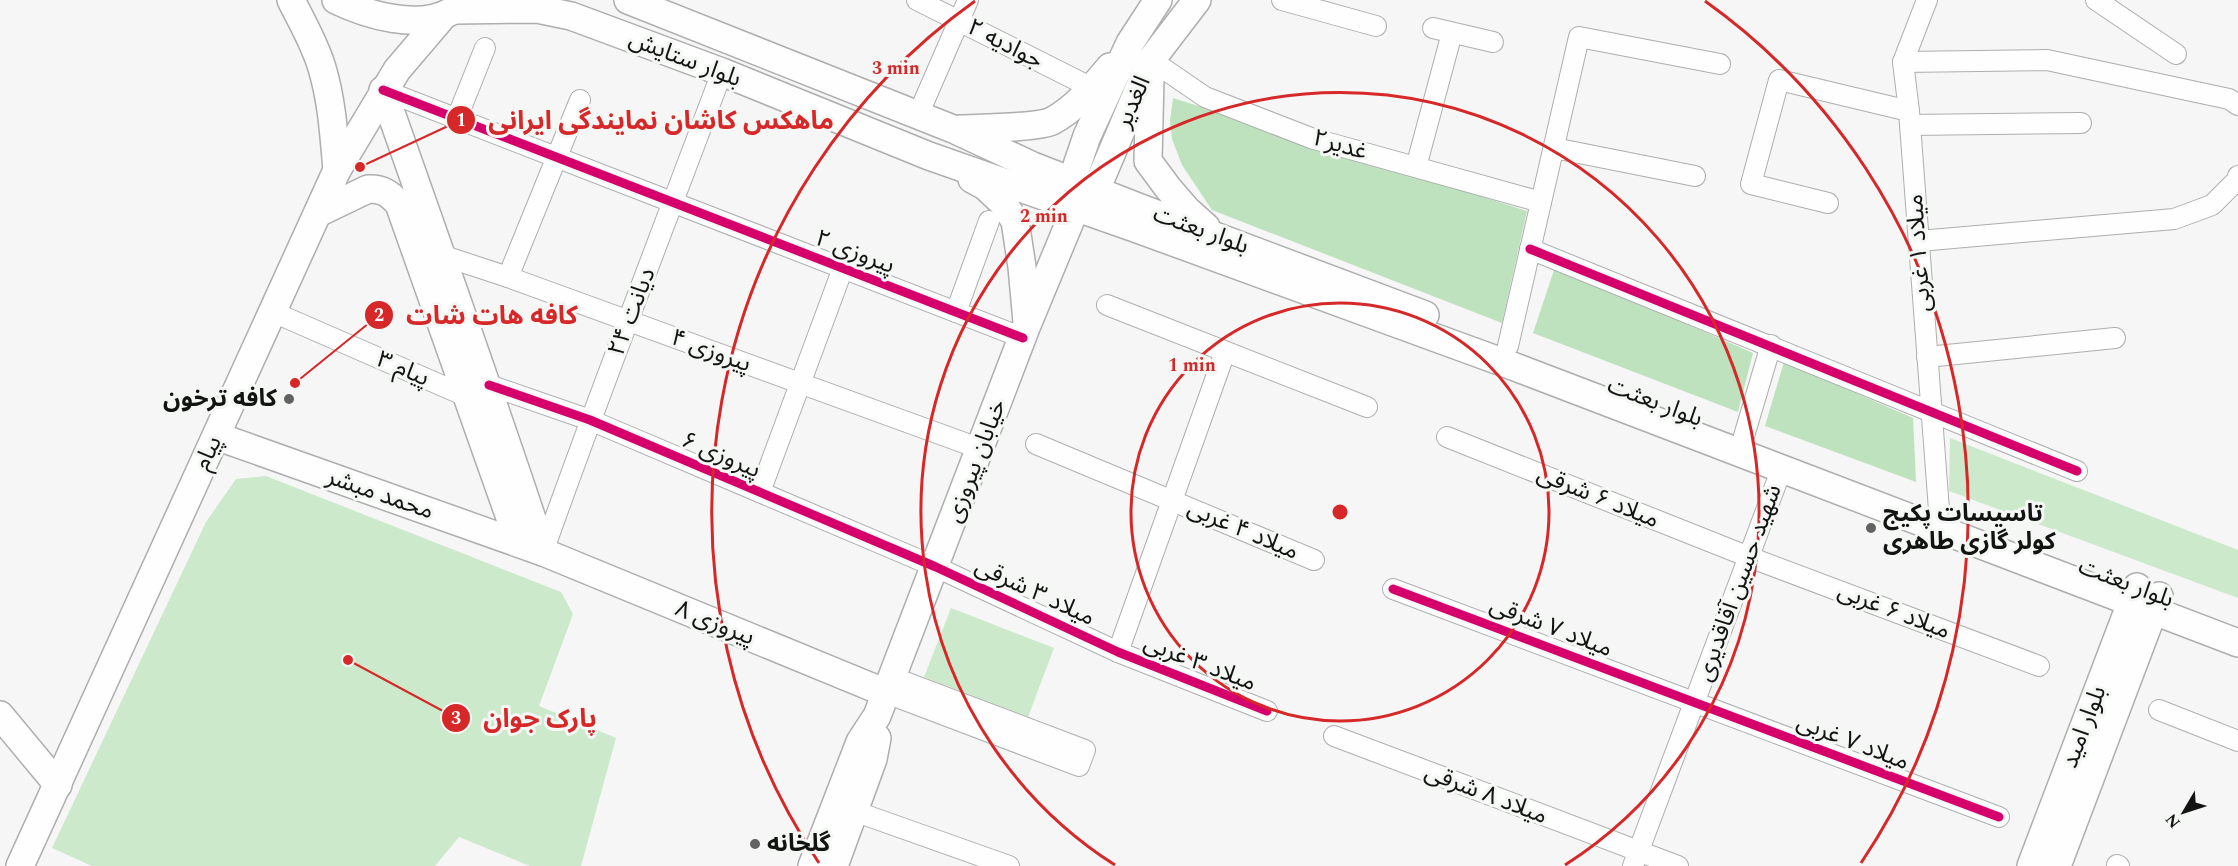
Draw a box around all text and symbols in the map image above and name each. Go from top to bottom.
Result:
street label: جوادیه ۲ [961,10,1049,78]
street label: بلوار ستایش [624,21,746,97]
text: 3 min [872,55,920,82]
street label: الغدیر [1105,70,1160,135]
callout: ماهکس کاشان نمایندگی ایرانی [446,98,845,142]
text: ماهکس کاشان نمایندگی ایرانی [488,101,834,141]
text: 1 [456,107,466,134]
street label: غدیر۲ [1308,120,1372,170]
street label: میلاد ۱ غربی [1897,193,1941,313]
street label: بلوار بعثت [1148,196,1254,264]
text: 2 min [1020,203,1068,230]
street label: پیروزی ۲ [810,220,900,284]
street label: دیانت ۲۴ [599,263,665,361]
callout: کافه هات شات [364,293,589,337]
text: کافه هات شات [406,296,579,336]
text: 2 [374,302,384,329]
street label: پیروزی ۴ [666,320,756,382]
street label: پیام ۳ [371,342,435,396]
text: 1 min [1168,352,1216,379]
street label: بلوار بعثت [1602,367,1708,437]
place label: کافه ترخون [163,381,278,417]
marker: کافه ترخون [282,392,296,406]
street label: خیابان پیروزی [936,394,1016,528]
street label: پیروزی ۶ [676,422,766,488]
street label: پیام [184,430,232,476]
street label: میلاد ۶ شرقی [1531,456,1665,538]
street label: محمد مبشر [321,459,438,529]
street label: شهید حسین آقاقدیری [1687,479,1791,687]
street label: میلاد ۴ غربی [1182,490,1304,570]
place label: تاسیسات پکیج کولر گازی طاهری [1883,496,2057,560]
centre of rings [1330,502,1350,522]
marker: تاسیسات پکیج کولر گازی طاهری [1864,521,1878,535]
street label: میلاد ۳ شرقی [969,548,1101,636]
street label: بلوار بعثت [2073,548,2179,618]
street label: میلاد ۶ غربی [1832,573,1956,649]
street label: میلاد ۷ شرقی [1484,587,1618,667]
street label: پیروزی ۸ [670,591,760,655]
street label: میلاد ۳ غربی [1138,625,1262,701]
street label: بلوار امید [2052,681,2116,773]
callout: پارک جوان [441,696,608,740]
text: پارک جوان [483,699,597,739]
street label: میلاد ۷ غربی [1791,704,1915,780]
text: 3 [451,705,461,732]
street label: میلاد ۸ شرقی [1419,754,1553,834]
north arrow [2154,782,2214,842]
text: N [2160,808,2187,833]
place label: گلخانه [767,826,832,862]
marker: گلخانه [748,837,762,851]

